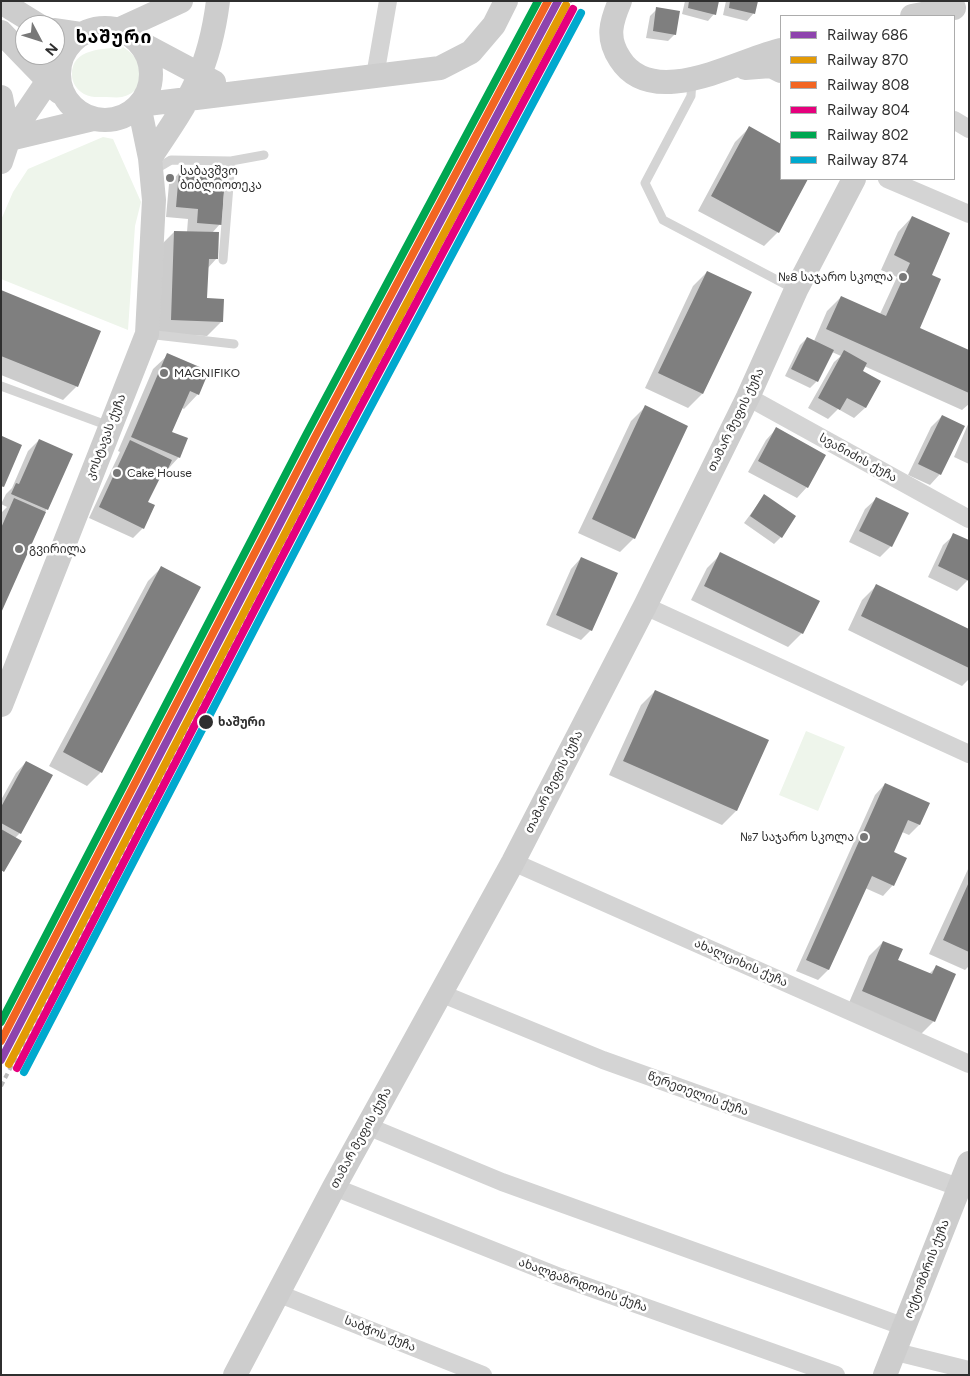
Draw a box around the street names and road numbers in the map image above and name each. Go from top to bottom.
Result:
street label: თამარ მეფის ქუჩა [705,366,767,474]
street label: კოსტავას ქუჩა [83,392,129,482]
street label: სვანიძის ქუჩა [817,431,899,485]
street label: თამარ მეფის ქუჩა [522,728,586,836]
street label: ახალციხის ქუჩა [692,936,790,990]
street label: წერეთელის ქუჩა [646,1069,750,1119]
street label: თამარ მეფის ქუჩა [327,1085,395,1191]
street label: ოქტომბრის ქუჩა [902,1218,952,1320]
street label: ახალგაზრდობის ქუჩა [517,1255,649,1315]
street label: საბჭოს ქუჩა [342,1313,418,1355]

